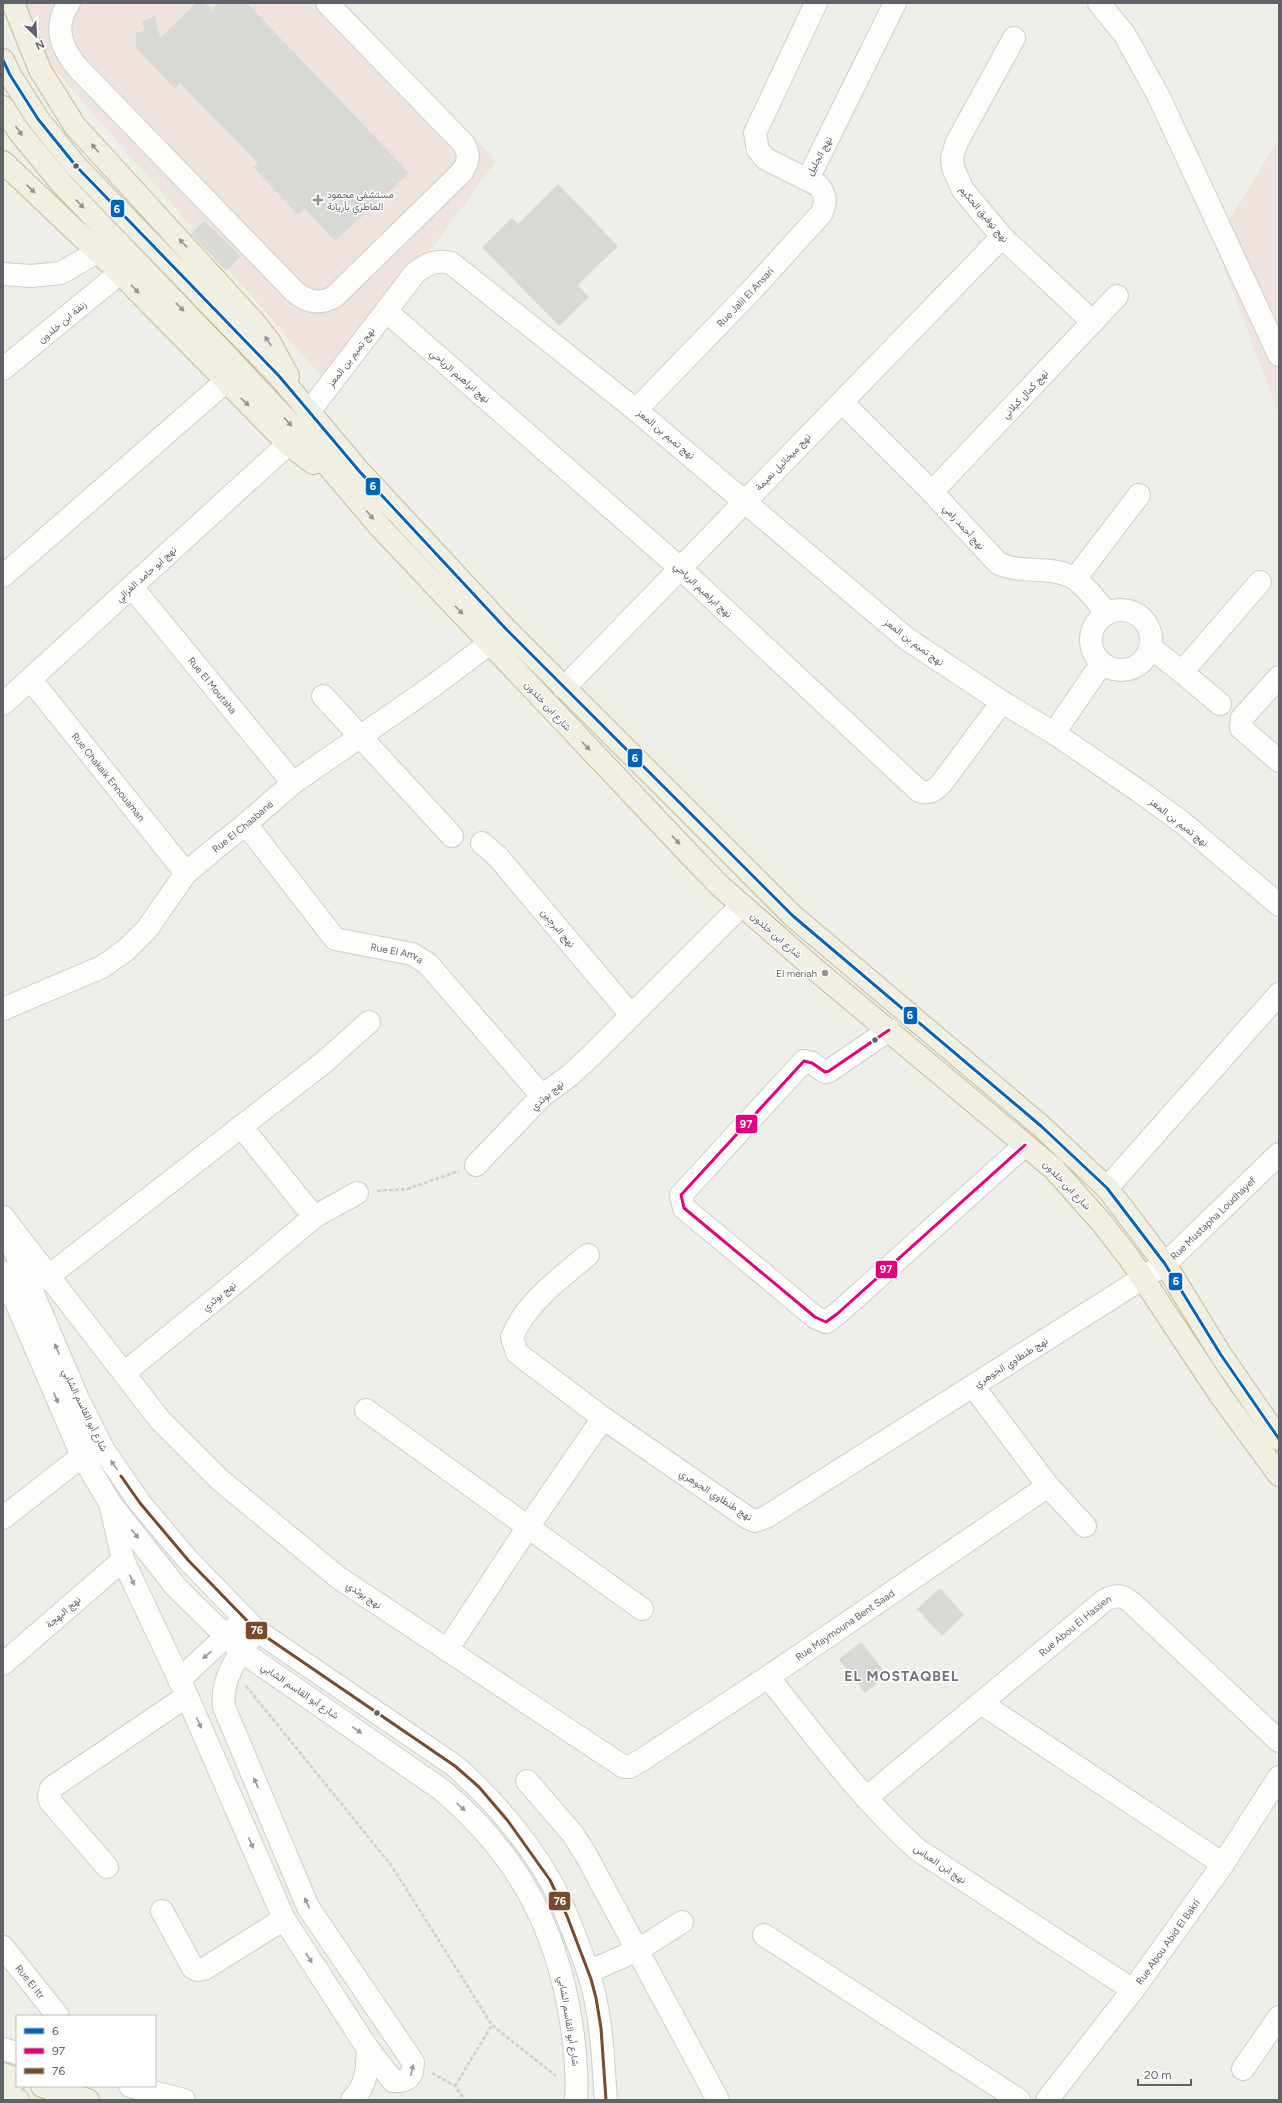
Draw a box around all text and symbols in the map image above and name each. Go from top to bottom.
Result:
north arrow [16,16,56,56]
text: N [33,37,46,52]
one-way arrow [15,125,23,136]
street label: نهج الجليل [803,134,835,178]
one-way arrow [90,142,99,153]
unlabelled marker [71,161,81,171]
street label: نهج توفيق الحكيم [956,183,1012,245]
one-way arrow [26,184,36,193]
place label: مستشفى محمود الماطري بأريانة [327,188,394,215]
marker: مستشفى محمود الماطري بأريانة [312,194,324,206]
one-way arrow [75,199,85,209]
line badge: 6 [110,199,125,218]
text: 6 [114,203,121,216]
one-way arrow [178,238,188,248]
street label: Rue Jalil El Ansari [713,264,776,330]
one-way arrow [130,284,139,294]
street label: زنقة ابن خلدون [35,298,89,346]
one-way arrow [175,302,185,312]
street label: نهج تميم بن المعز [324,324,378,390]
one-way arrow [264,336,272,346]
street label: نهج ابراهيم الرياحي [426,346,493,407]
street label: نهج كمال كيلاني [999,367,1053,423]
one-way arrow [240,397,250,407]
street label: نهج تميم بن المعز [634,405,698,462]
one-way arrow [284,417,293,427]
street label: نهج ميخائيل نعيمة [752,430,814,493]
line badge: 6 [365,477,381,496]
text: 6 [370,480,377,493]
street label: نهج أحمد رامي [939,502,988,554]
one-way arrow [365,510,374,521]
street label: نهج ابو حامد الغزالي [113,543,181,606]
street label: نهج ابراهيم الرياحي [670,560,735,622]
one-way arrow [454,605,464,615]
street label: نهج تميم بن المعز [881,615,947,669]
street label: Rue El Moutaha [185,654,240,716]
street label: شارع ابن خلدون [521,678,575,734]
street label: Rue Chakaik Ennouaman [69,730,148,824]
one-way arrow [581,741,591,751]
line badge: 6 [627,748,643,768]
text: 6 [632,752,639,765]
street label: نهج تميم بن المعز [1146,794,1211,849]
street label: Rue El Chaabane [209,797,276,855]
one-way arrow [671,835,680,845]
street label: نهج البرجين [538,906,578,950]
street label: شارع ابن خلدون [748,909,804,961]
street label: Rue El Amra [370,940,426,966]
place label: El meriah [776,967,817,980]
marker: El meriah [820,968,830,978]
line badge: 6 [903,1006,918,1025]
text: 6 [907,1009,914,1022]
unlabelled marker [870,1035,880,1045]
street label: نهج بوثدي [528,1077,568,1115]
line badge: 97 [735,1114,758,1134]
text: 97 [740,1118,752,1131]
street label: شارع ابن خلدون [1040,1157,1094,1213]
street label: Rue Mustapha Loudhayef [1167,1173,1258,1262]
line badge: 97 [875,1260,898,1279]
text: 97 [880,1263,892,1276]
line badge: 6 [1168,1272,1183,1291]
text: 6 [1173,1275,1180,1288]
street label: نهج بوثدي [199,1278,240,1315]
street label: نهج طنطاوي الجوهري [972,1334,1052,1392]
one-way arrow [54,1344,60,1355]
street label: شارع أبو القاسم الشابي [57,1366,111,1455]
one-way arrow [53,1393,59,1405]
one-way arrow [110,1460,118,1471]
street label: نهج طنطاوي الجوهري [676,1466,755,1525]
one-way arrow [130,1529,139,1540]
one-way arrow [129,1574,135,1586]
street label: نهج بوثدي [343,1578,384,1613]
street label: Rue Maymouna Bent Saad [792,1586,897,1663]
street label: Rue Abou El Hassen [1036,1591,1113,1659]
street label: نهج البهجة [43,1593,84,1631]
line badge: 76 [245,1621,268,1640]
text: 76 [251,1624,264,1637]
one-way arrow [201,1651,212,1660]
street label: شارع أبو القاسم الشابي [258,1660,341,1724]
district label: EL MOSTAQBEL [844,1668,960,1685]
unlabelled marker [372,1708,382,1718]
one-way arrow [196,1718,202,1729]
one-way arrow [351,1725,362,1734]
one-way arrow [253,1778,259,1789]
one-way arrow [456,1802,466,1811]
one-way arrow [248,1837,254,1848]
street label: نهج ابن العباس [911,1842,969,1887]
line badge: 76 [548,1891,571,1911]
text: 76 [554,1895,567,1908]
street label: Rue Abou Abid El Bakri [1133,1896,1202,1987]
one-way arrow [304,1897,310,1909]
one-way arrow [306,1952,313,1964]
street label: Rue El Itr [13,1962,48,2002]
street label: شارع أبو القاسم الشابي [553,1975,583,2067]
legend [16,2015,156,2087]
text: 6 [52,2024,59,2038]
text: 97 [52,2044,66,2058]
scale bar [1138,2061,1191,2087]
text: 76 [52,2064,65,2078]
one-way arrow [409,2064,415,2077]
text: 20 m [1144,2068,1172,2082]

